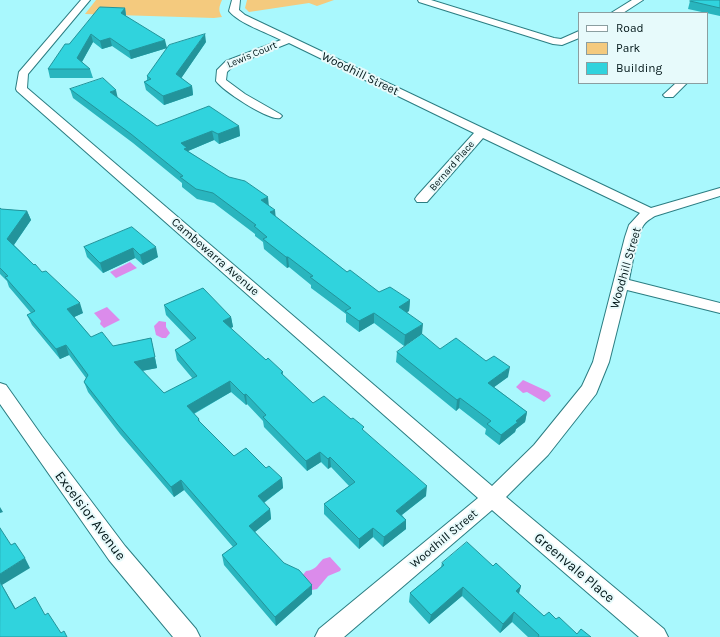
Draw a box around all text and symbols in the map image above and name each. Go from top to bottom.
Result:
legend [578,12,708,84]
text: Road [616,21,644,35]
street label: Lewis Court [225,39,279,71]
text: Park [616,41,640,55]
street label: Woodhill Street [319,49,401,99]
text: Building [616,61,662,75]
street label: Bernard Place [427,138,477,194]
street label: Cambewarra Avenue [168,215,262,299]
street label: Woodhill Street [608,226,644,310]
street label: Excelsior Avenue [51,468,129,564]
street label: Woodhill Street [407,507,481,571]
street label: Greenvale Place [530,529,618,607]

